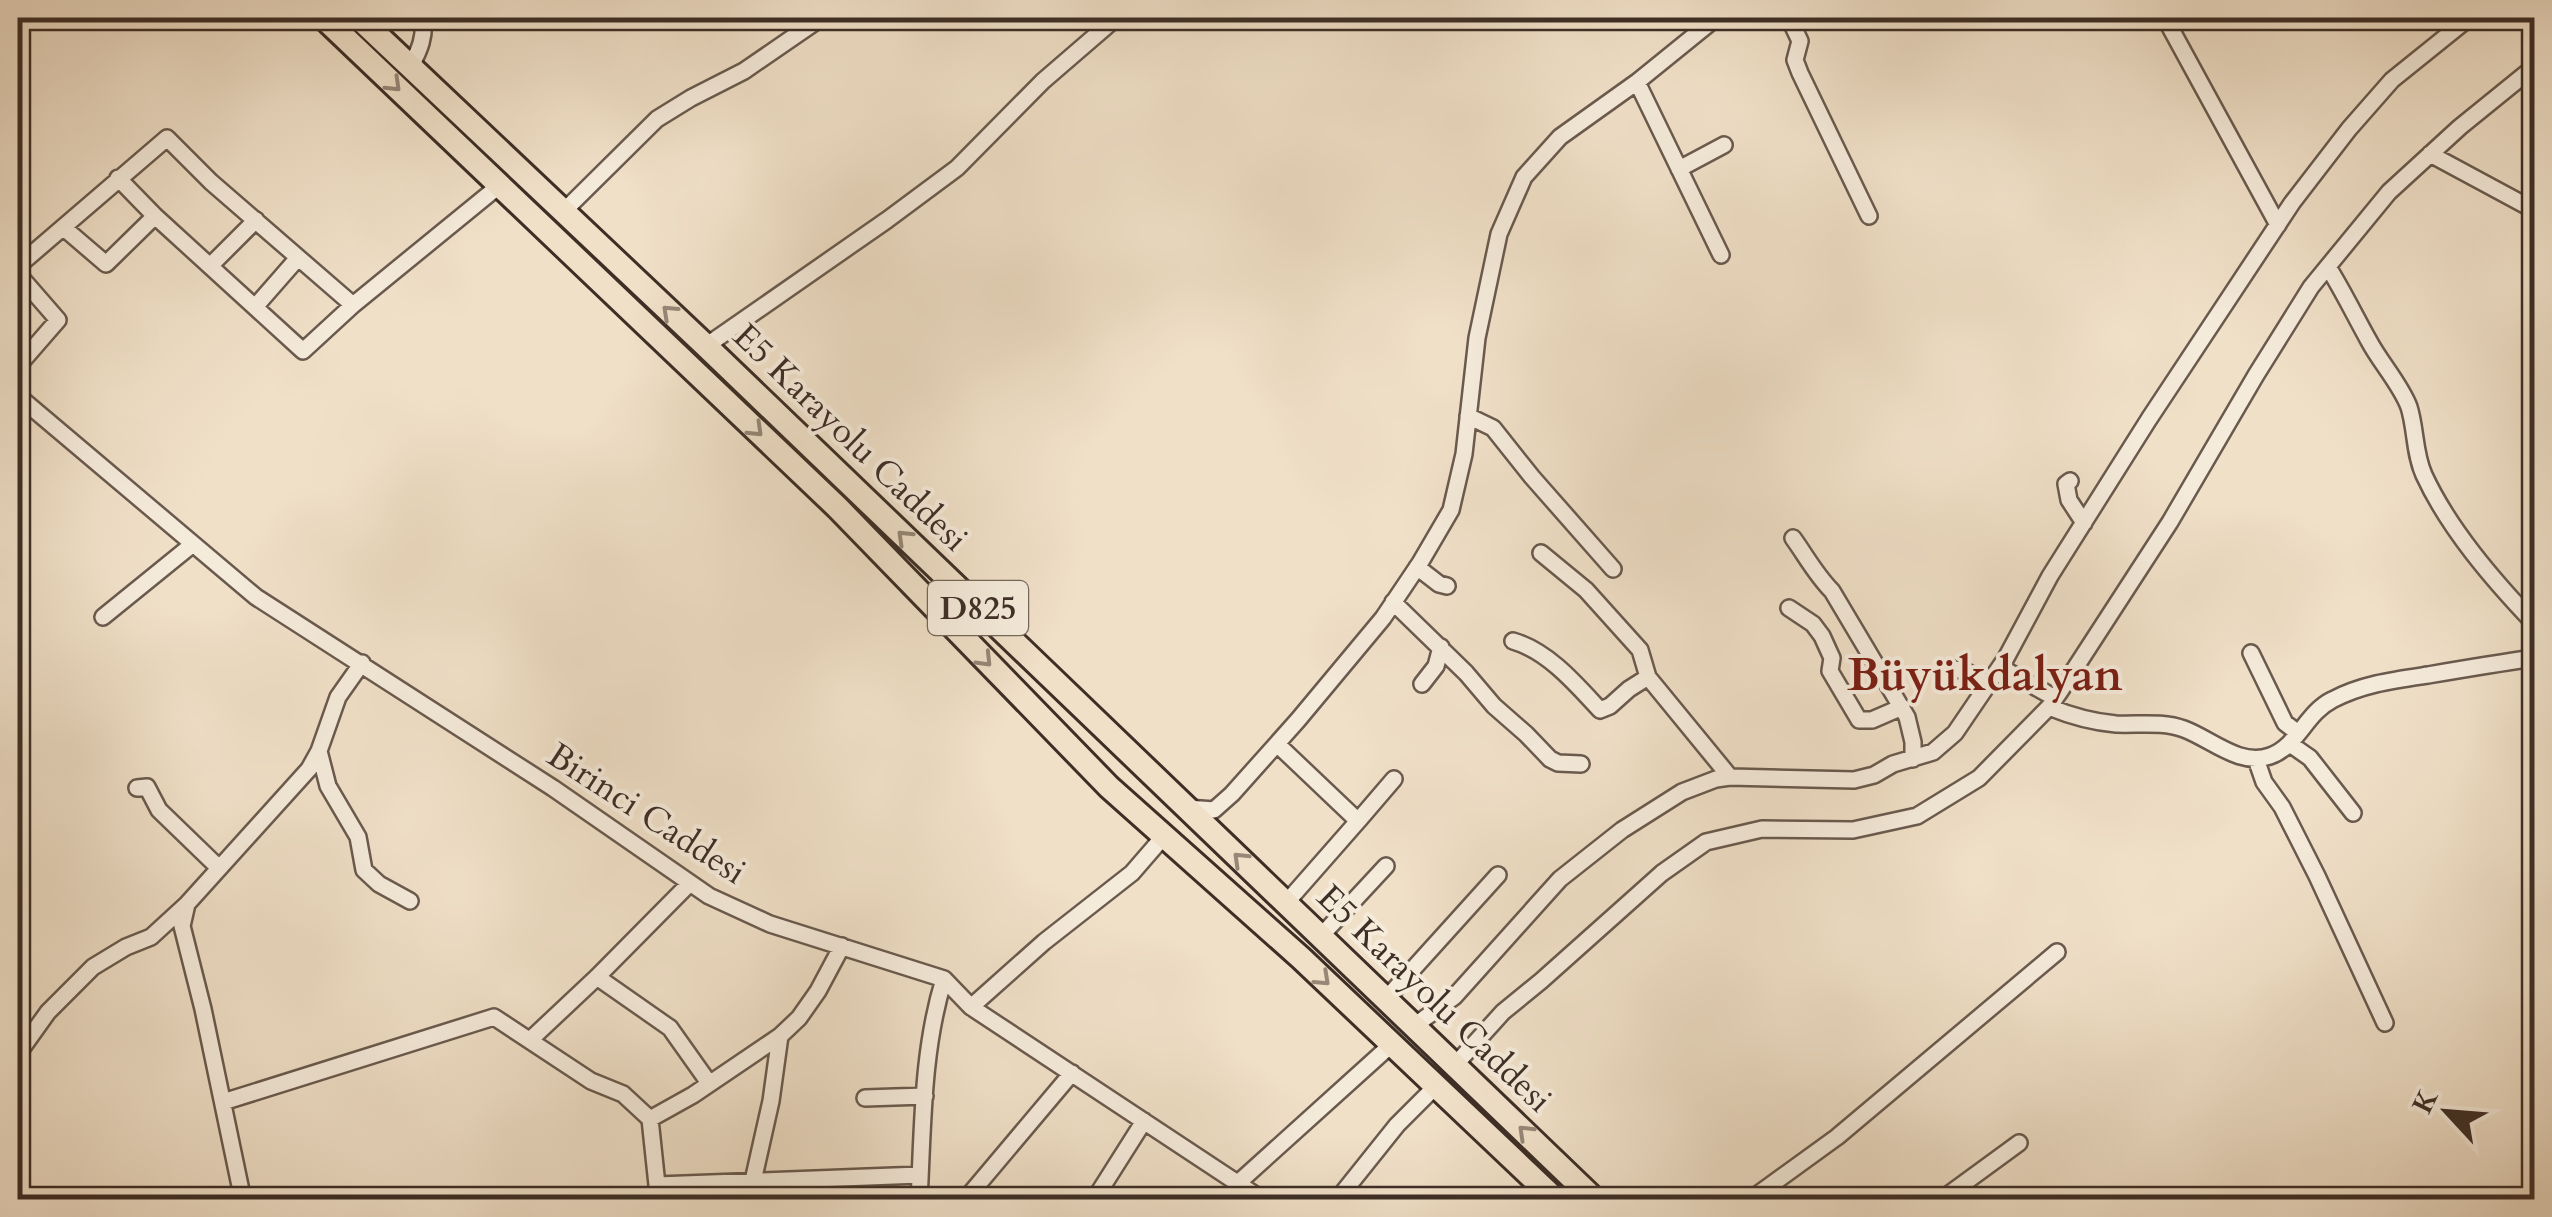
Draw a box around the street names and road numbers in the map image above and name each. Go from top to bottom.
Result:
street label: E5 Karayolu Caddesi [722,313,978,562]
road number: D825 [928,581,1028,635]
street label: Birinci Caddesi [538,732,755,896]
street label: E5 Karayolu Caddesi [1306,874,1562,1123]

